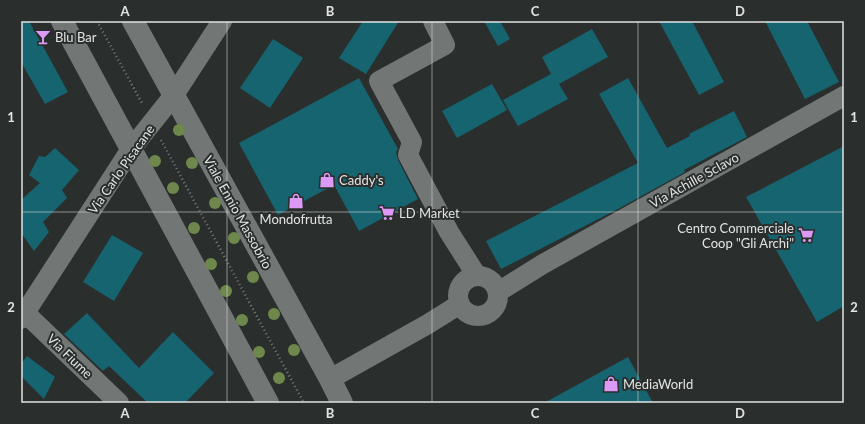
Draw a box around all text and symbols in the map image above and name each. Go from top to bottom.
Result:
text: A [119,3,130,19]
text: B [326,3,335,19]
text: C [531,3,540,19]
text: D [735,3,745,19]
bar icon: Blu Bar [34,28,52,46]
place label: Blu Bar [55,29,97,45]
text: 1 [7,109,15,125]
text: 1 [850,109,858,125]
street label: Via Carlo Pisacane [84,121,158,217]
street label: Via Achille Sclavo [647,149,741,211]
street label: Viale Ennio Massobrio [200,153,276,271]
shop icon: Caddy's [318,171,336,189]
place label: Caddy's [339,172,384,188]
shop icon: Mondofrutta [287,192,305,210]
supermarket icon: LD Market [378,204,396,222]
place label: LD Market [399,205,460,221]
place label: Mondofrutta [260,211,332,227]
place label: Centro Commerciale Coop "Gli Archi" [677,220,794,251]
supermarket icon: Centro Commerciale Coop "Gli Archi" [797,226,815,244]
text: 2 [7,299,15,315]
text: 2 [850,299,858,315]
street label: Via Fiume [44,330,96,382]
shop icon: MediaWorld [602,375,620,393]
place label: MediaWorld [623,376,693,392]
text: A [119,405,130,421]
text: B [326,405,335,421]
text: C [531,405,540,421]
text: D [735,405,745,421]

